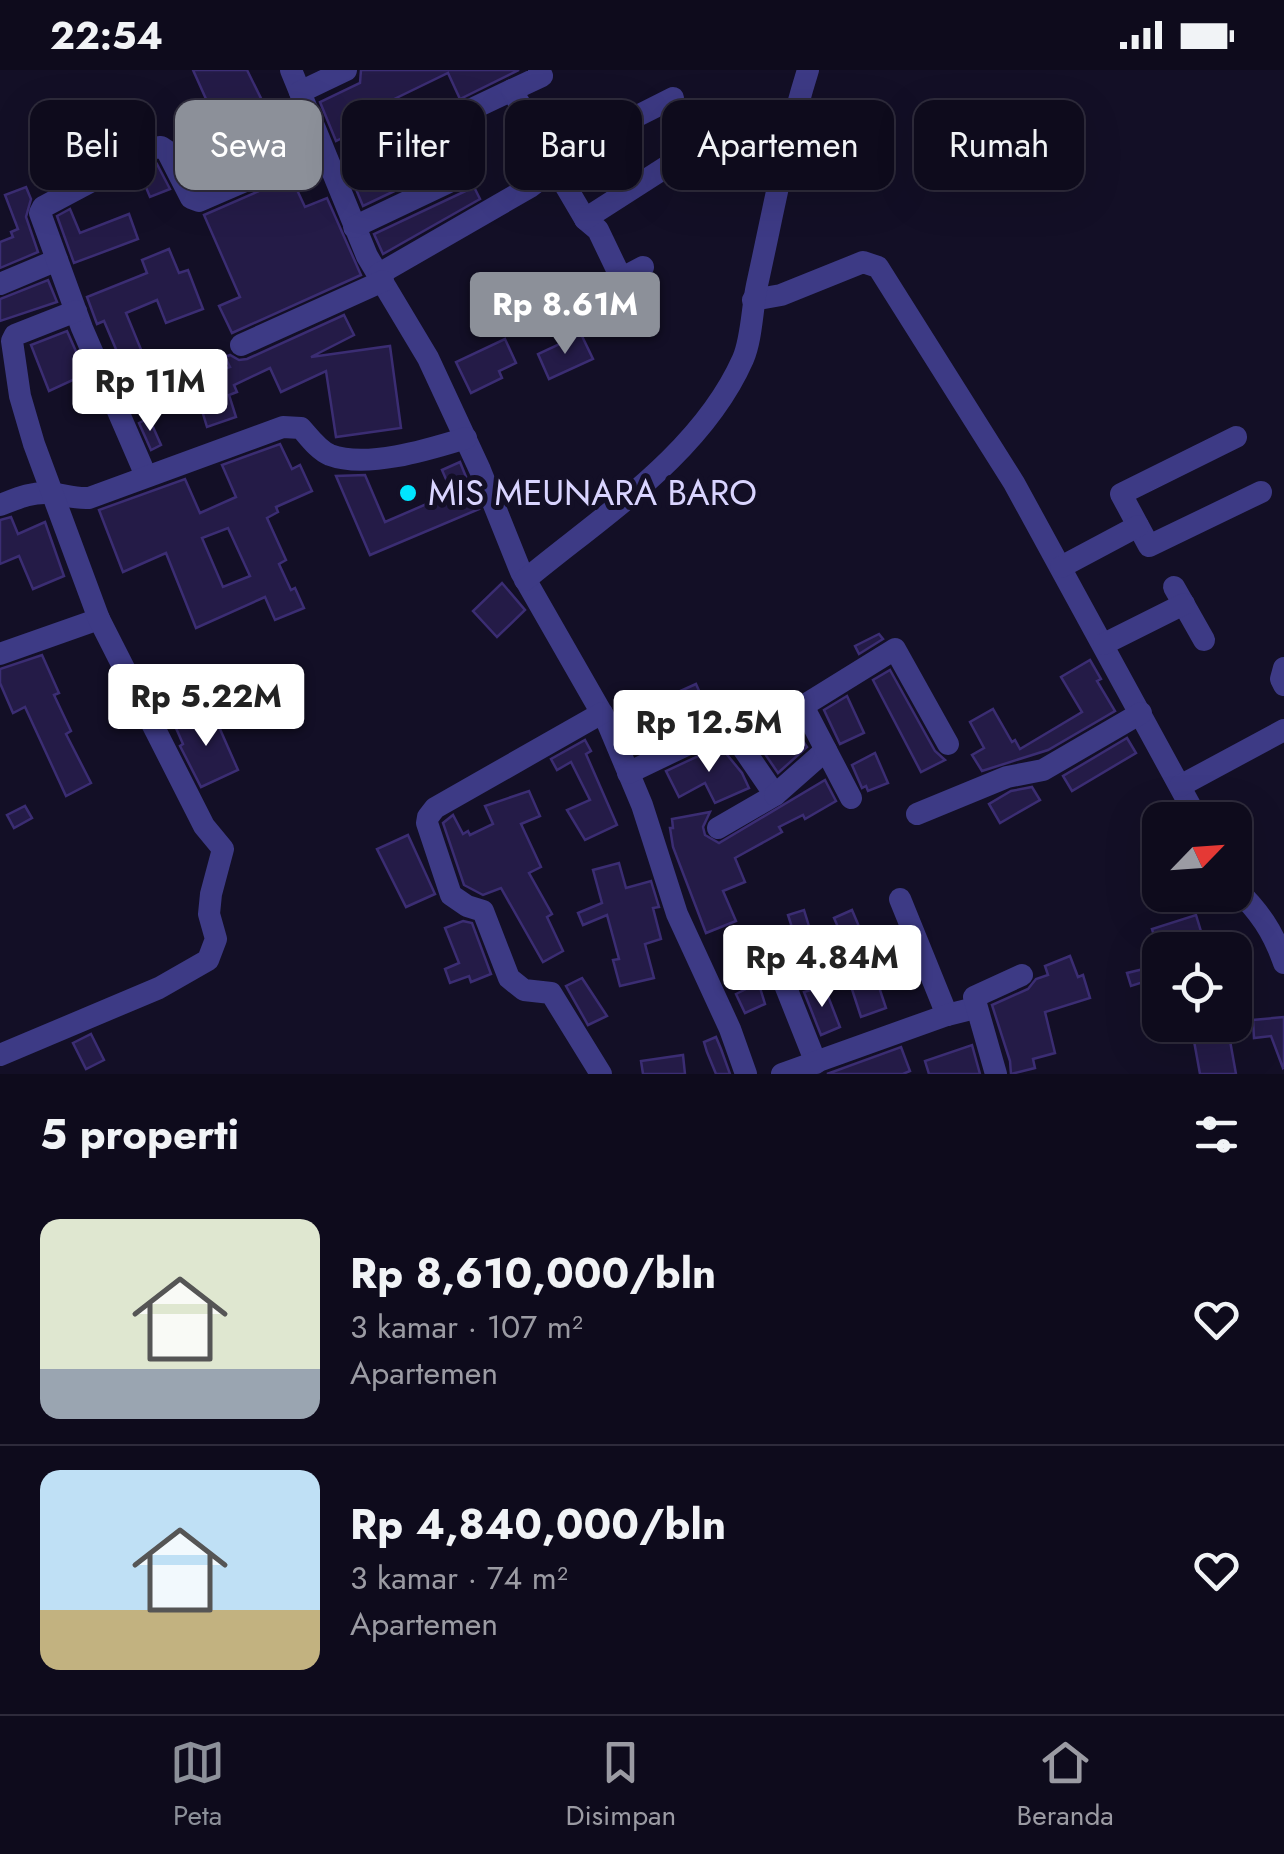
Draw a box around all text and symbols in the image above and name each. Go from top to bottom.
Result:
text: 22:54 [50,8,163,63]
chip: Beli [30,100,155,190]
chip: Sewa [175,100,322,190]
chip: Filter [342,100,485,190]
chip: Baru [505,100,642,190]
chip: Apartemen [662,100,894,190]
chip: Rumah [914,100,1084,190]
pin: Rp 8.61M [462,272,668,357]
text: Rp 8.61M [492,281,638,327]
pin: Rp 11M [69,349,231,434]
text: Rp 11M [94,358,206,404]
place label: MIS MEUNARA BARO [428,468,757,518]
marker: MIS MEUNARA BARO [397,482,419,504]
pin: Rp 5.22M [103,664,309,749]
text: Rp 5.22M [130,673,282,719]
pin: Rp 12.5M [606,690,812,775]
text: Rp 12.5M [636,699,782,745]
north arrow [1142,802,1252,912]
map controls [1142,802,1252,1042]
pin: Rp 4.84M [719,925,925,1010]
button: locate [1142,932,1252,1042]
text: Rp 4.84M [745,934,899,980]
text: 5 properti [40,1104,239,1165]
icon: filters [1189,1107,1244,1162]
text: Rp 8,610,000/bln [350,1243,716,1304]
icon: home [120,1259,240,1379]
icon: heart [1189,1292,1244,1347]
text: 3 kamar · 107 m² [350,1304,583,1350]
text: Apartemen [350,1350,498,1396]
text: Rp 4,840,000/bln [350,1494,726,1555]
icon: home [120,1510,240,1630]
icon: heart [1189,1543,1244,1598]
text: 3 kamar · 74 m² [350,1555,568,1601]
text: Apartemen [350,1601,498,1647]
tab: Peta [170,1735,225,1836]
tab: Disimpan [565,1735,676,1836]
tab: Beranda [1017,1735,1114,1836]

